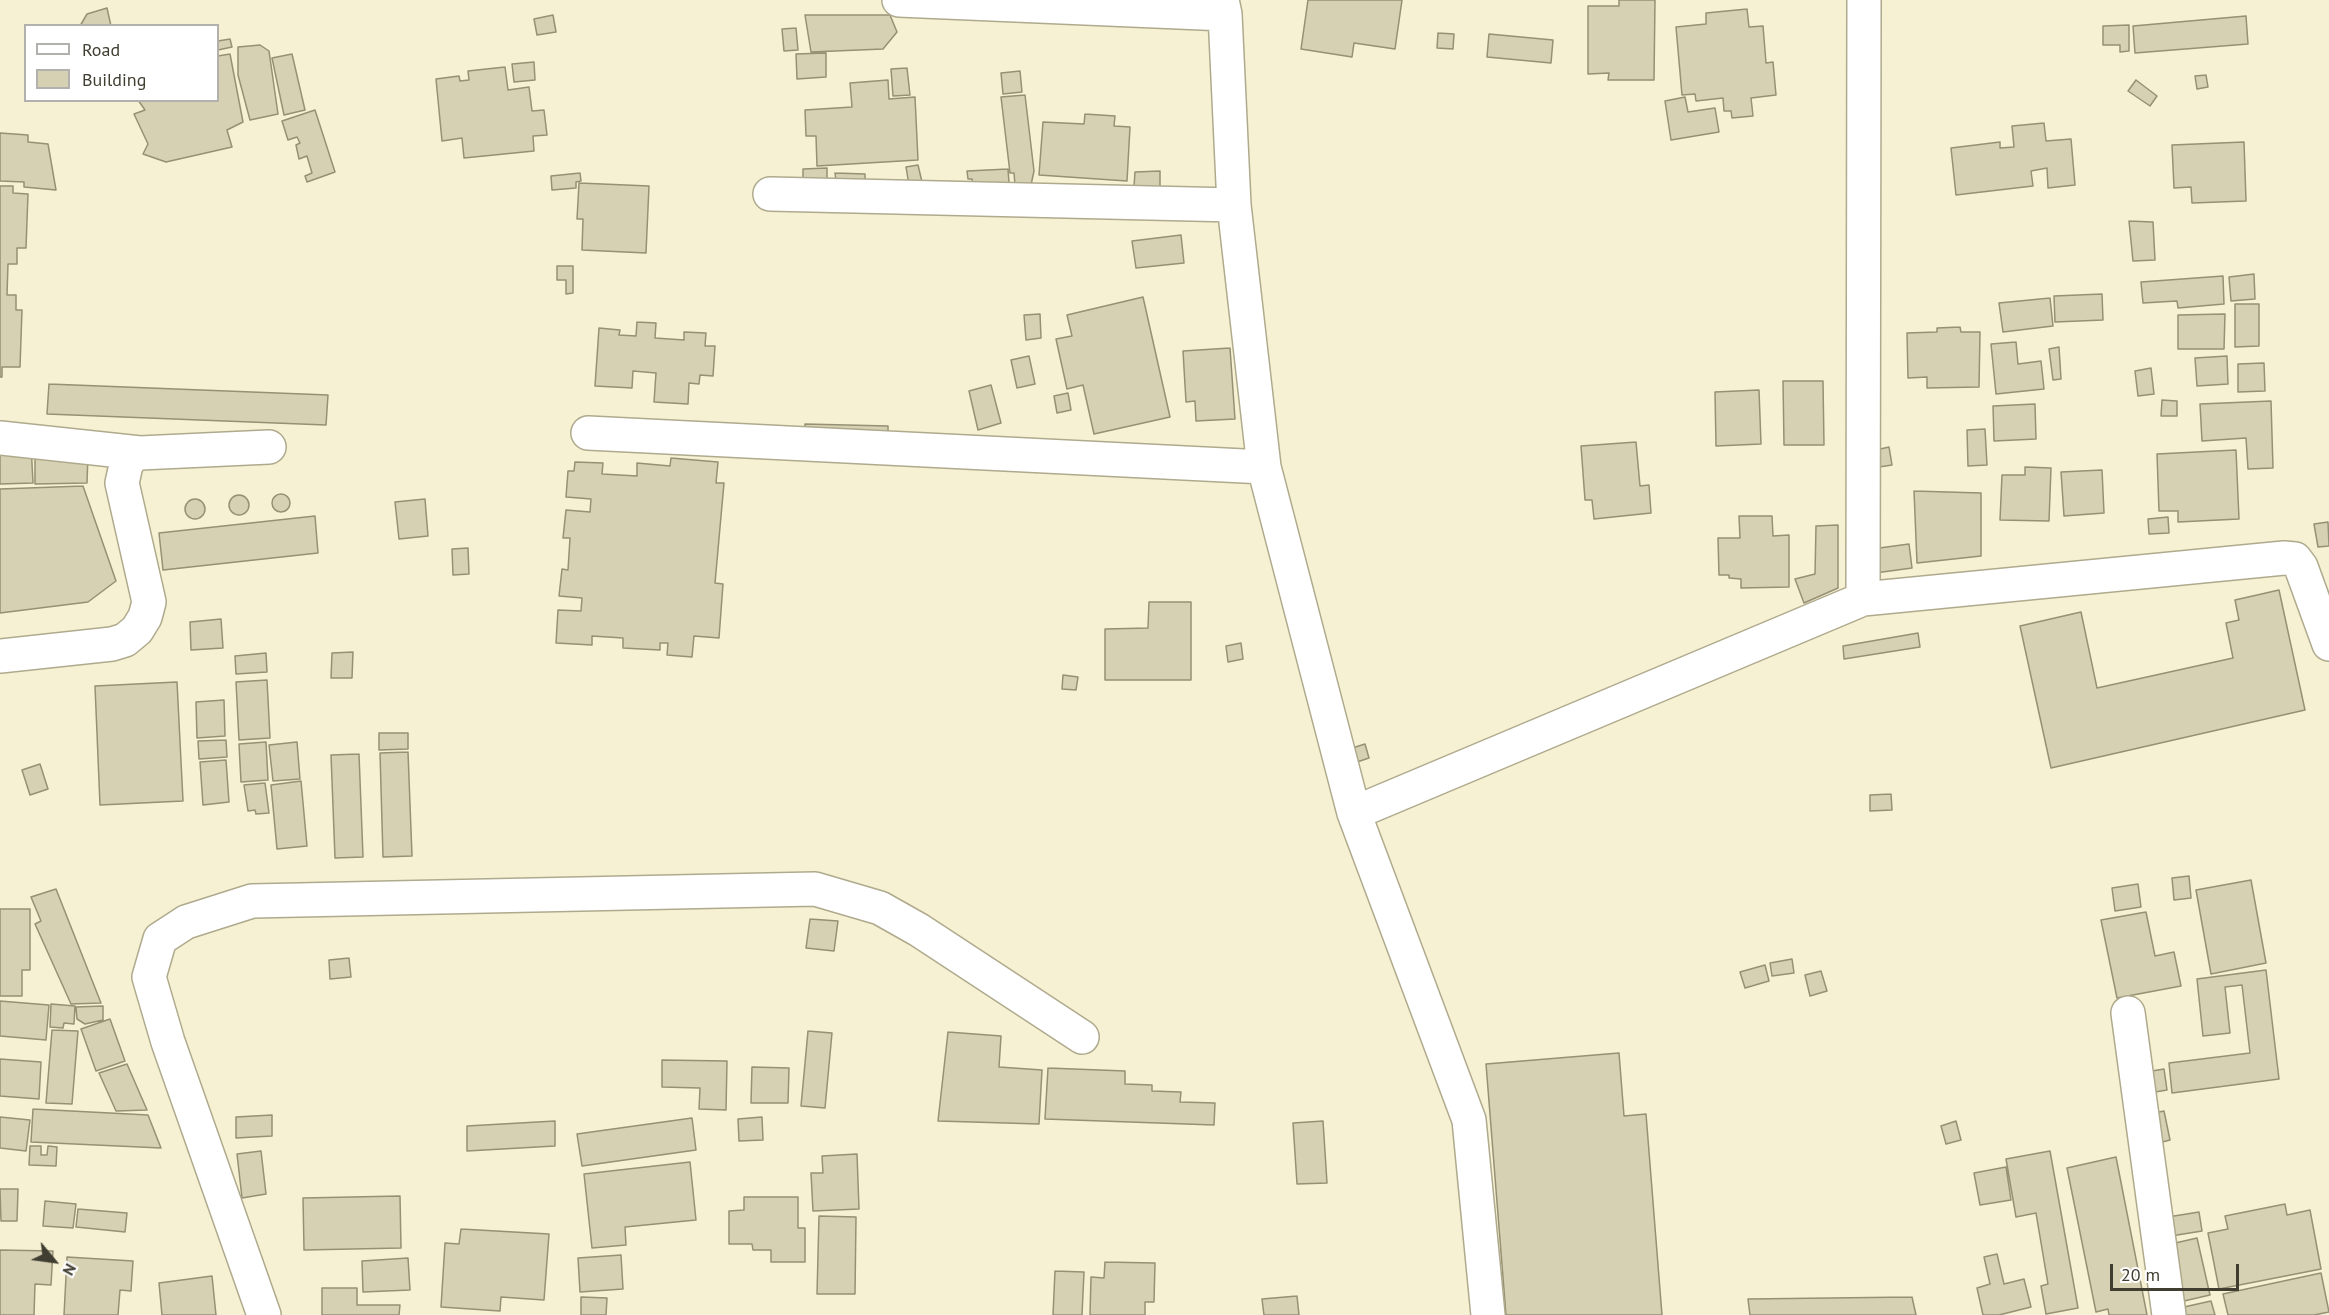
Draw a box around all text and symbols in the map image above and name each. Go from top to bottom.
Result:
legend [24,24,219,102]
text: Road [82,38,120,61]
text: Building [82,68,146,91]
north arrow [24,1231,84,1291]
scale bar [2113,1252,2242,1290]
text: N [58,1260,81,1279]
text: 20 m [2121,1263,2160,1286]

